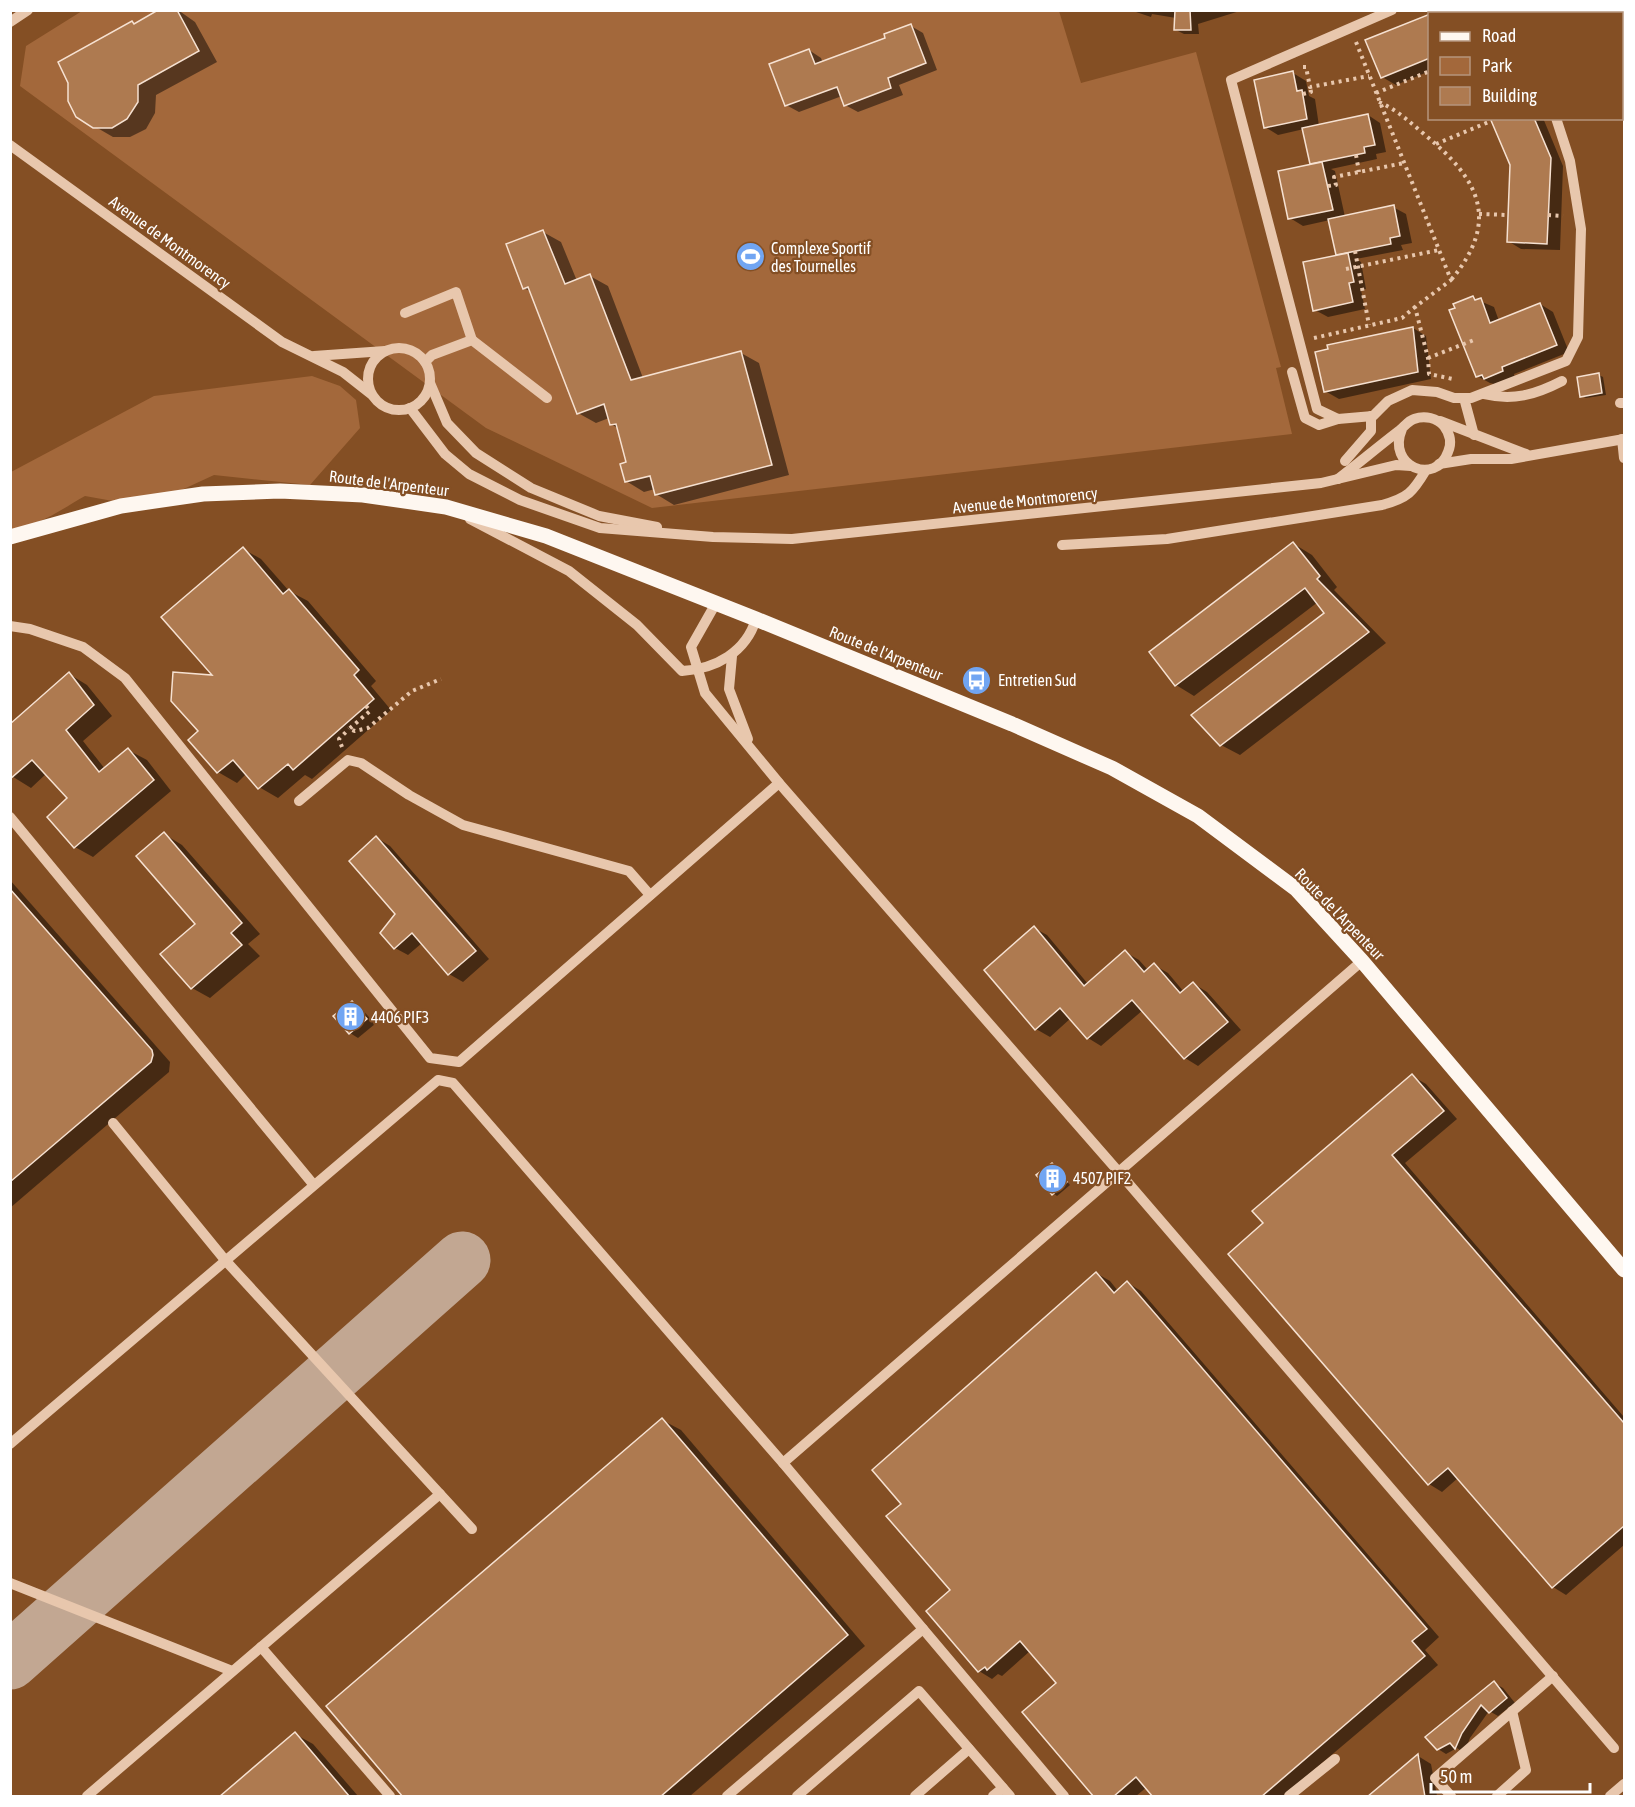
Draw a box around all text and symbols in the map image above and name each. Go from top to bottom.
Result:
legend [1428,12,1623,120]
text: Road [1482,25,1516,46]
text: Park [1482,55,1512,76]
text: Building [1482,85,1537,106]
street label: Avenue de Montmorency [105,192,234,293]
place label: Complexe Sportif des Tournelles [771,239,871,275]
sports icon: Complexe Sportif des Tournelles [734,241,766,273]
street label: Route de l'Arpenteur [328,467,450,500]
street label: Avenue de Montmorency [952,483,1099,518]
street label: Route de l'Arpenteur [826,622,945,685]
bus stop icon: Entretien Sud [961,664,993,696]
place label: Entretien Sud [998,671,1077,689]
street label: Route de l'Arpenteur [1291,864,1388,964]
building icon: 4406 PIF3 [334,1001,366,1033]
place label: 4406 PIF3 [371,1008,429,1026]
building icon: 4507 PIF2 [1036,1162,1068,1194]
place label: 4507 PIF2 [1073,1169,1131,1187]
scale bar [1431,1756,1590,1794]
text: 50 m [1440,1766,1472,1787]

